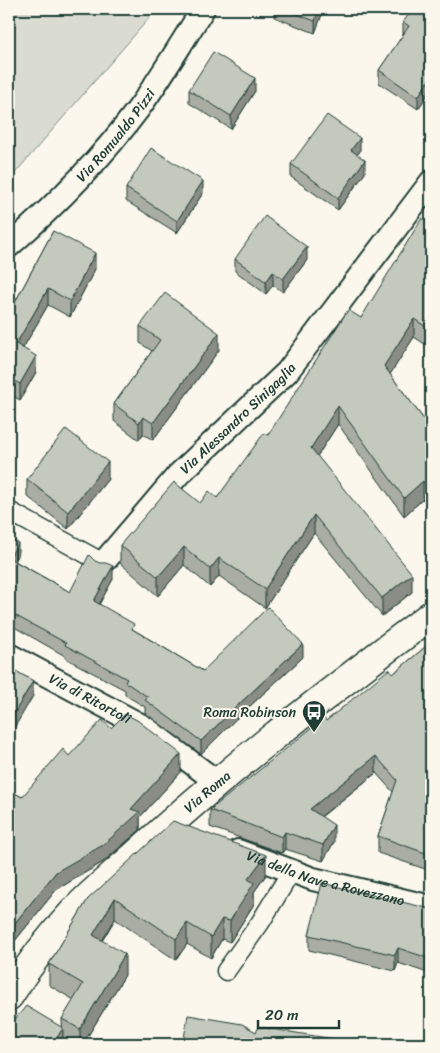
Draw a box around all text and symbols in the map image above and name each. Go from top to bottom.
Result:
street label: Via Romualdo Pizzi [70,82,162,188]
street label: Via Alessandro Sinigaglia [173,357,303,480]
street label: Via di Ritortoli [45,666,137,731]
bus stop icon: Roma Robinson [301,699,327,733]
place label: Roma Robinson [204,700,296,725]
street label: Via Roma [178,764,236,819]
street label: Via della Nave a Rovezzano [243,843,407,913]
scale bar [258,998,339,1030]
text: 20 m [265,1002,299,1028]

